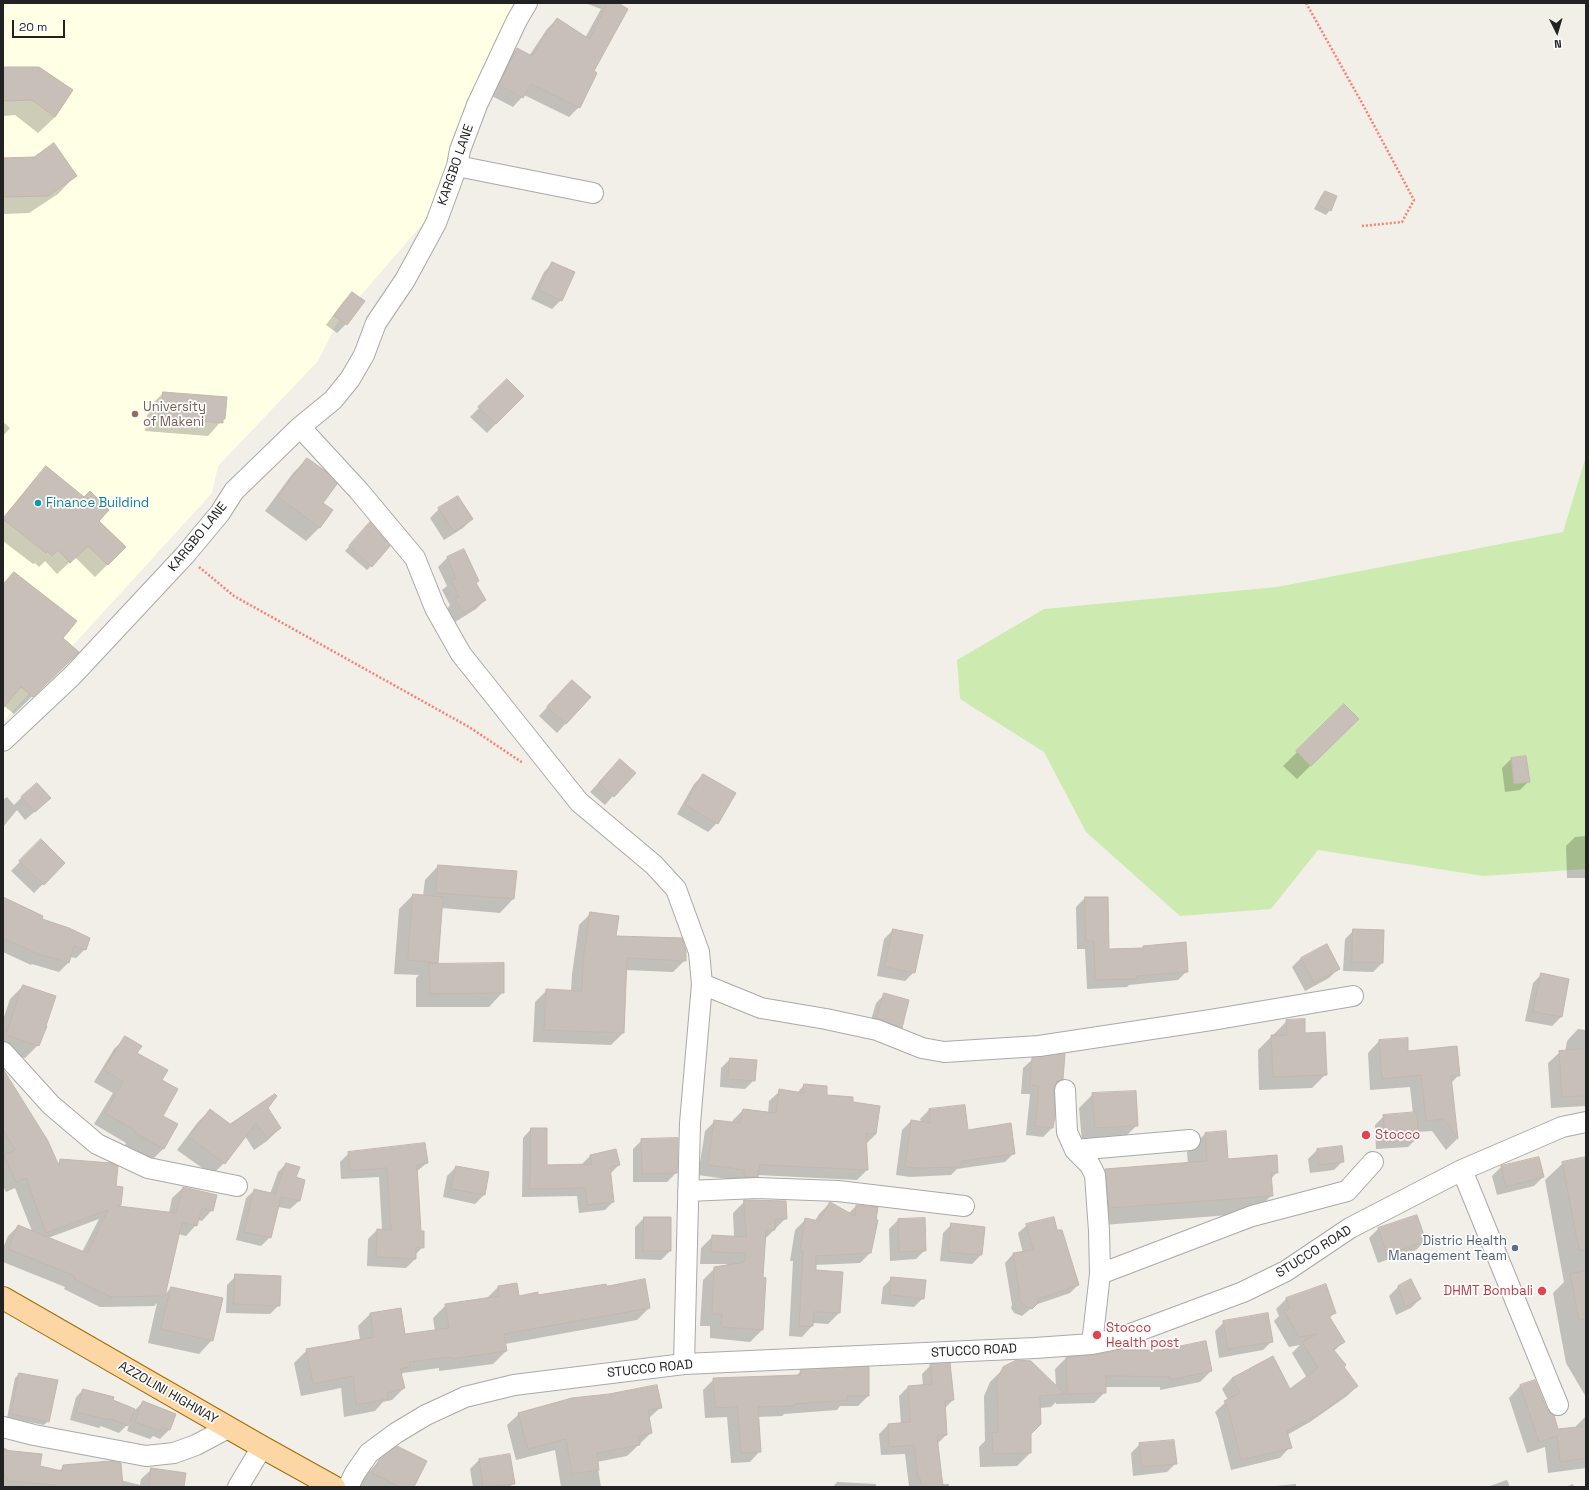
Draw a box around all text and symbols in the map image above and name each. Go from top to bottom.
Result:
scale bar [14,12,67,38]
north arrow [1537,12,1577,52]
text: 20 m [19,19,47,35]
text: N [1554,37,1562,51]
street label: KARGBO LANE [435,122,477,208]
place label: University of Makeni [143,399,206,430]
marker: University of Makeni [130,409,140,419]
place label: Finance Buildind [46,495,149,511]
marker: Finance Buildind [33,498,43,508]
street label: KARGBO LANE [165,499,231,575]
place label: Stocco [1375,1127,1420,1143]
marker: Stocco [1360,1129,1372,1141]
street label: STUCCO ROAD [1273,1223,1355,1281]
place label: Distric Health Management Team [1388,1233,1507,1264]
marker: Distric Health Management Team [1510,1243,1520,1253]
place label: DHMT Bombali [1444,1283,1533,1299]
marker: DHMT Bombali [1536,1285,1548,1297]
place label: Stocco Health post [1106,1320,1179,1351]
marker: Stocco Health post [1091,1329,1103,1341]
street label: STUCCO ROAD [931,1341,1017,1361]
street label: STUCCO ROAD [606,1357,694,1381]
street label: AZZOLINI HIGHWAY [116,1358,220,1428]

